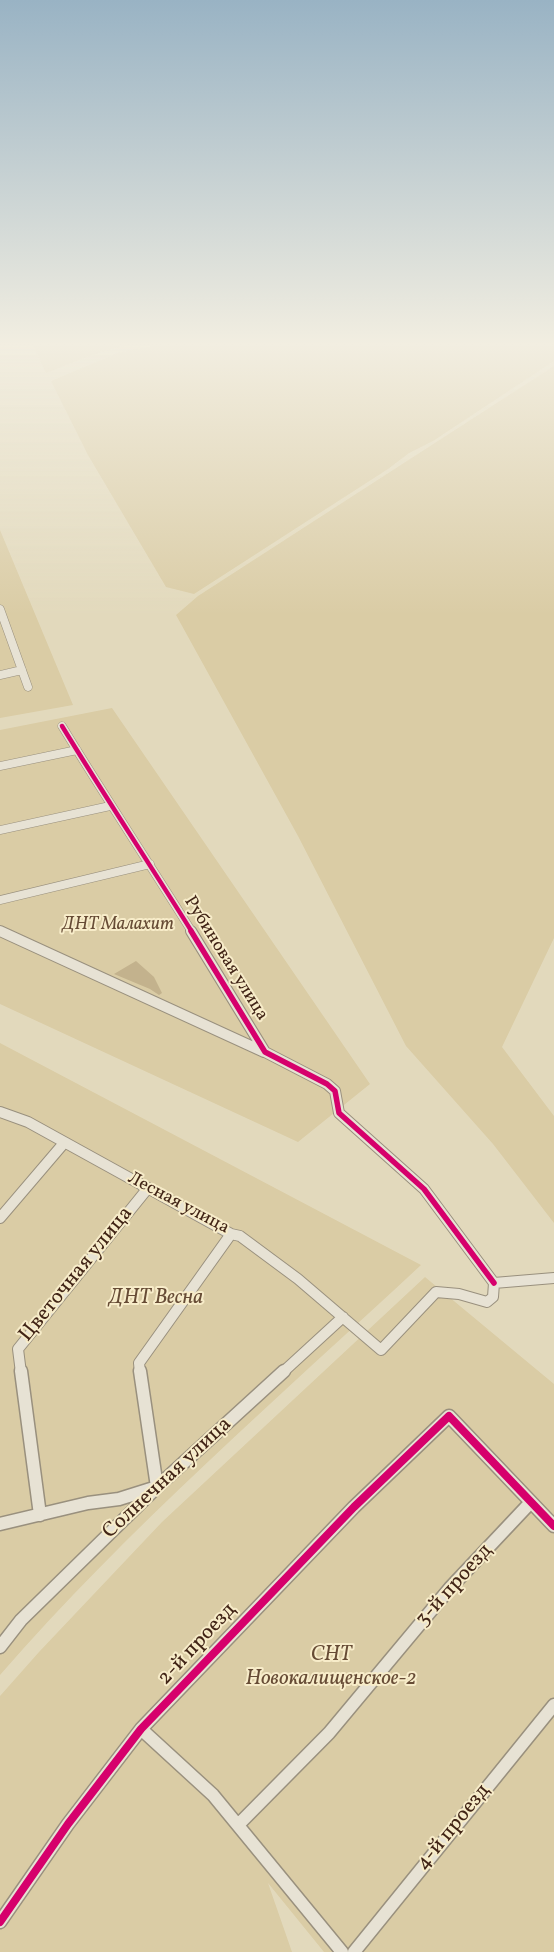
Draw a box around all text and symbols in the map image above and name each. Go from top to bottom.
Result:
street label: Рубиновая улица [178,893,272,1025]
park label: ДНТ Малахит [62,915,174,937]
street label: Лесная улица [124,1168,232,1240]
street label: Цветочная улица [15,1202,139,1348]
park label: ДНТ Весна [109,1286,203,1312]
street label: Солнечная улица [98,1413,238,1545]
street label: 3-й проезд [411,1539,499,1633]
street label: 2-й проезд [154,1599,242,1691]
park label: СНТ Новокалищенское-2 [246,1643,416,1693]
street label: 4-й проезд [412,1780,496,1876]

